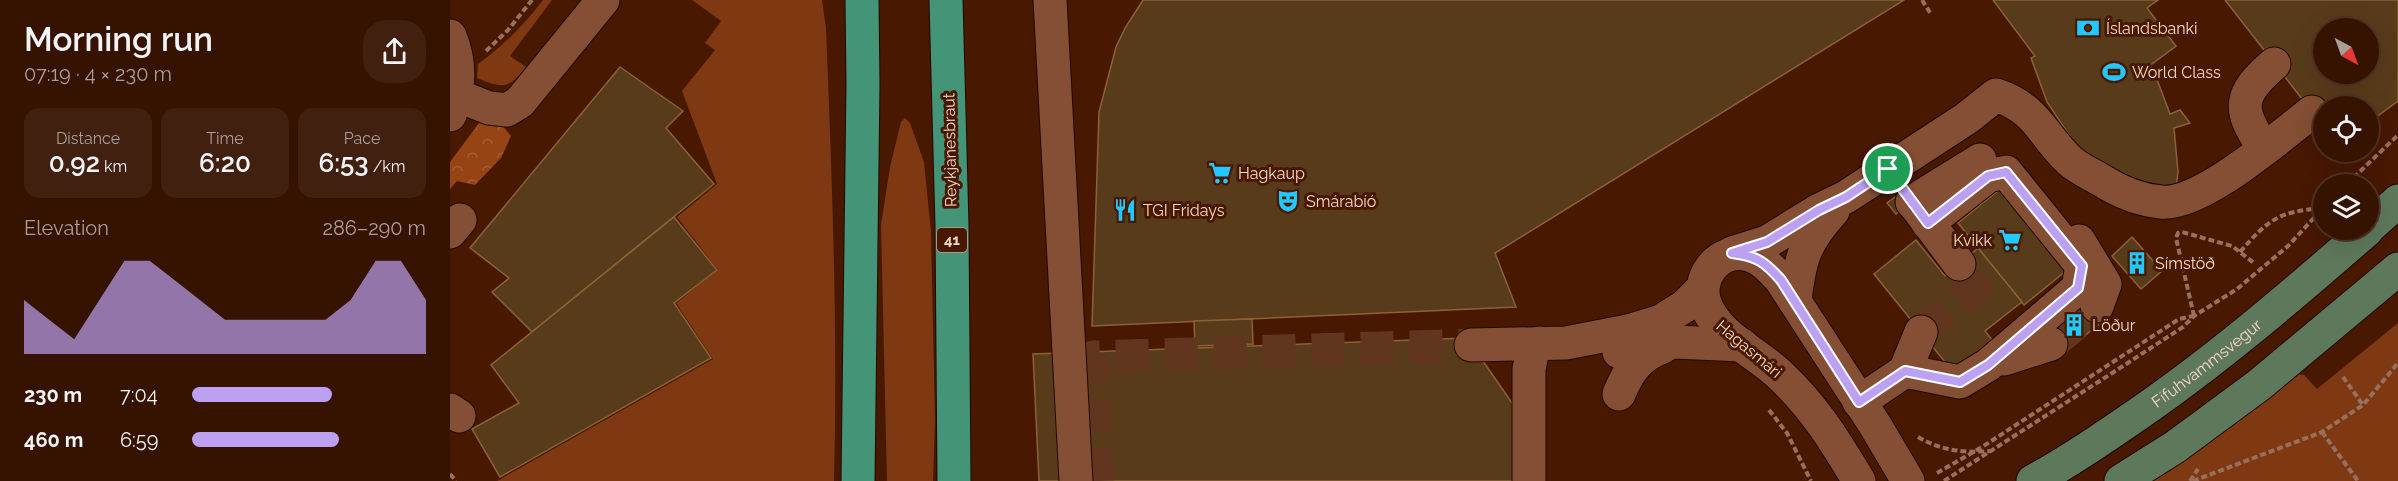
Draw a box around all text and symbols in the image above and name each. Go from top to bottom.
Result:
bank icon: Íslandsbanki [2075,15,2101,41]
place label: Íslandsbanki [2106,18,2198,38]
north arrow [2313,18,2379,84]
map controls [2313,18,2379,240]
text: Morning run [24,20,213,59]
button: share [363,20,426,83]
sports icon: World Class [2101,59,2127,85]
text: 07:19 · 4 × 230 m [24,62,172,86]
place label: World Class [2132,63,2221,82]
street label: Reykjanesbraut [939,92,960,207]
button: locate [2313,96,2379,162]
text: Distance [56,129,120,148]
text: Time [206,129,244,148]
text: Pace [344,129,380,148]
pin [1862,143,1913,194]
text: 0.92 [49,148,100,178]
text: 6:20 [199,148,251,178]
text: 6:53 [318,148,369,178]
icon: arrive [1871,152,1904,185]
text: km [100,157,127,176]
text: /km [369,157,406,176]
supermarket icon: Hagkaup [1207,160,1233,186]
place label: Hagkaup [1238,164,1305,183]
button: layers [2313,174,2379,240]
theatre icon: Smárabíó [1275,188,1301,214]
place label: Smárabíó [1306,192,1376,211]
restaurant icon: TGI Fridays [1112,197,1138,223]
place label: TGI Fridays [1143,201,1225,220]
text: Elevation [24,216,109,240]
text: 286–290 m [322,216,426,240]
supermarket icon: Kvikk [1997,227,2023,253]
road number: 41 [937,228,967,252]
place label: Kvikk [1953,231,1993,250]
building icon: Símstöð [2124,250,2150,276]
place label: Símstöð [2155,254,2215,273]
building icon: Löður [2061,312,2087,338]
street label: Fífuhvammsvegur [2148,314,2265,411]
street label: Hagasmári [1713,316,1785,382]
place label: Löður [2092,316,2136,335]
text: 230 m [24,383,82,407]
text: 7:04 [120,383,158,407]
text: 460 m [24,428,83,452]
text: 6:59 [120,428,158,452]

